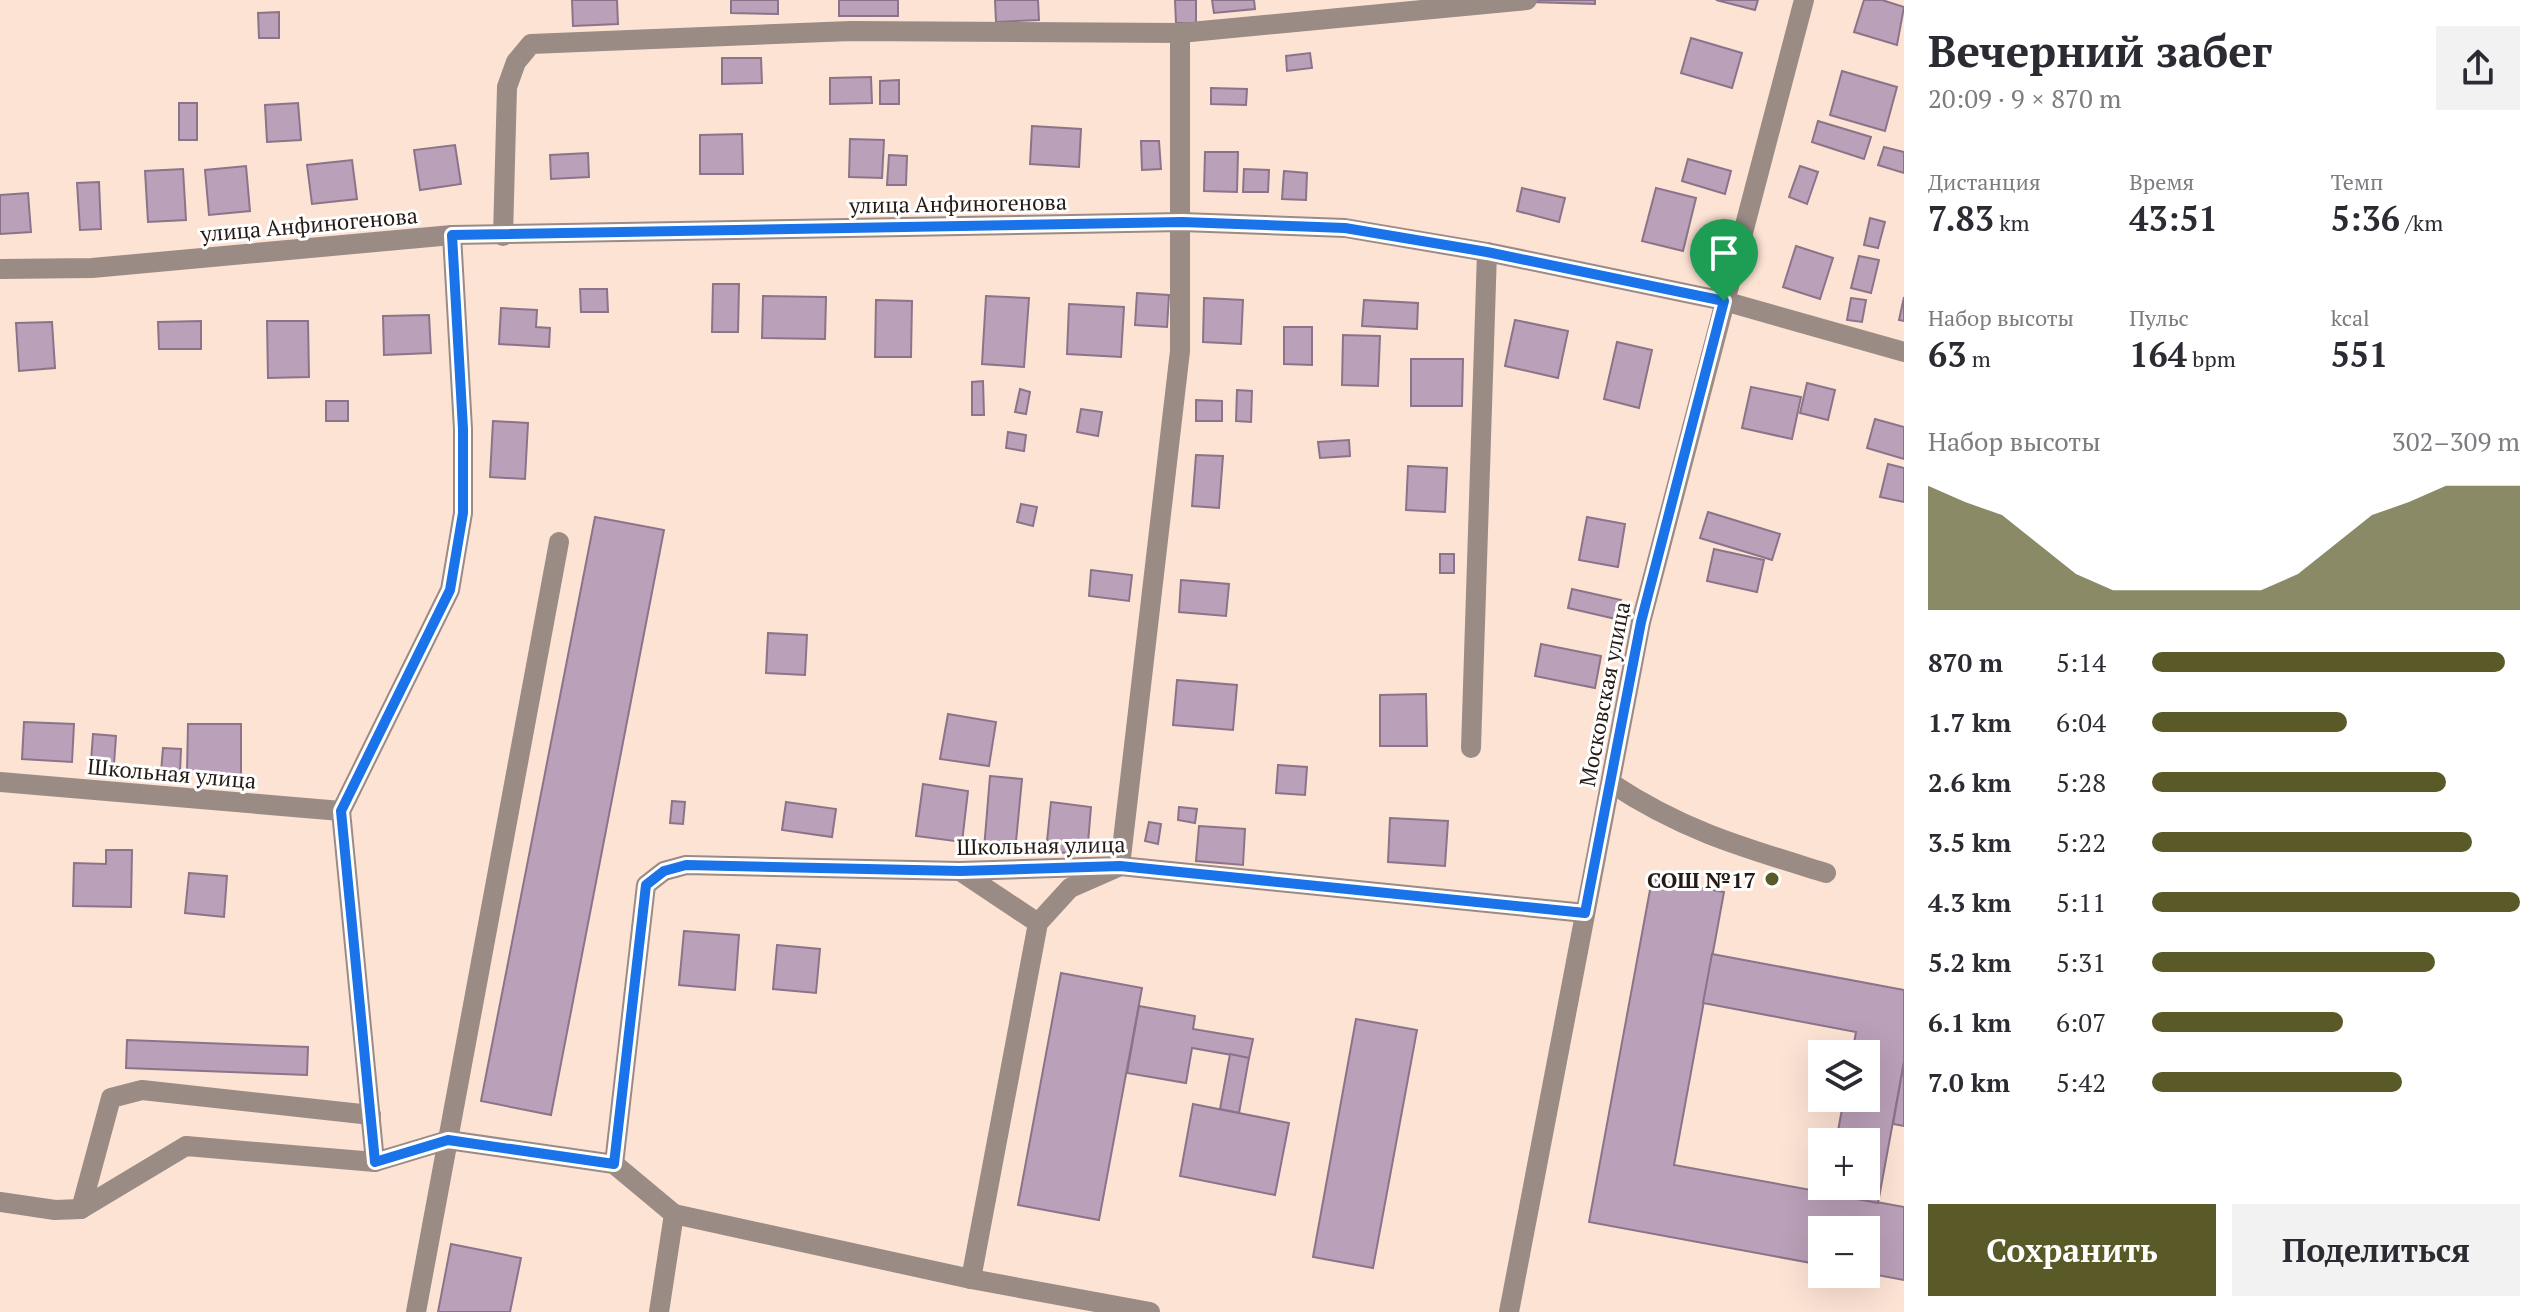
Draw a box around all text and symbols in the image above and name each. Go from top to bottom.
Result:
text: Вечерний забег [1928,21,2272,80]
button: share [2436,26,2520,110]
text: 20:09 · 9 × 870 m [1928,81,2122,115]
text: Дистанция [1928,167,2041,196]
text: Время [2129,167,2194,196]
text: Темп [2331,167,2384,196]
street label: улица Анфиногенова [848,187,1067,219]
text: 7.83 [1928,196,1994,241]
text: 43:51 [2129,196,2218,241]
text: 5:36 [2331,196,2400,241]
street label: улица Анфиногенова [198,200,419,248]
text: km [1994,208,2030,237]
text: /km [2400,208,2443,237]
pin [1690,219,1758,301]
icon: arrive [1702,231,1746,275]
text: Набор высоты [1928,303,2074,332]
text: Пульс [2129,303,2189,332]
text: kcal [2331,303,2370,332]
text: 63 [1928,332,1966,377]
text: 164 [2129,332,2187,377]
text: 551 [2331,332,2388,377]
text: m [1966,344,1991,373]
text: bpm [2187,344,2236,373]
text: Набор высоты [1928,424,2101,458]
text: 302–309 m [2392,424,2520,458]
street label: Московская улица [1572,599,1636,789]
text: 870 m [1928,645,2003,679]
text: 5:14 [2056,645,2106,679]
text: 1.7 km [1928,705,2011,739]
text: 6:04 [2056,705,2106,739]
street label: Школьная улица [87,751,257,795]
text: 2.6 km [1928,765,2011,799]
text: 5:28 [2056,765,2106,799]
text: 3.5 km [1928,825,2011,859]
text: 5:22 [2056,825,2106,859]
street label: Школьная улица [956,829,1126,861]
place label: СОШ №17 [1647,865,1756,894]
marker: СОШ №17 [1763,870,1781,888]
text: 4.3 km [1928,885,2011,919]
text: 5:11 [2056,885,2106,919]
text: 5.2 km [1928,945,2011,979]
text: 5:31 [2056,945,2106,979]
text: 6.1 km [1928,1005,2011,1039]
text: 6:07 [2056,1005,2106,1039]
map controls [1808,1040,1880,1288]
button: layers [1808,1040,1880,1112]
text: 7.0 km [1928,1065,2010,1099]
text: 5:42 [2056,1065,2106,1099]
button: + [1808,1128,1880,1200]
button: Сохранить [1928,1204,2216,1296]
button: Поделиться [2232,1204,2520,1296]
button: − [1808,1216,1880,1288]

